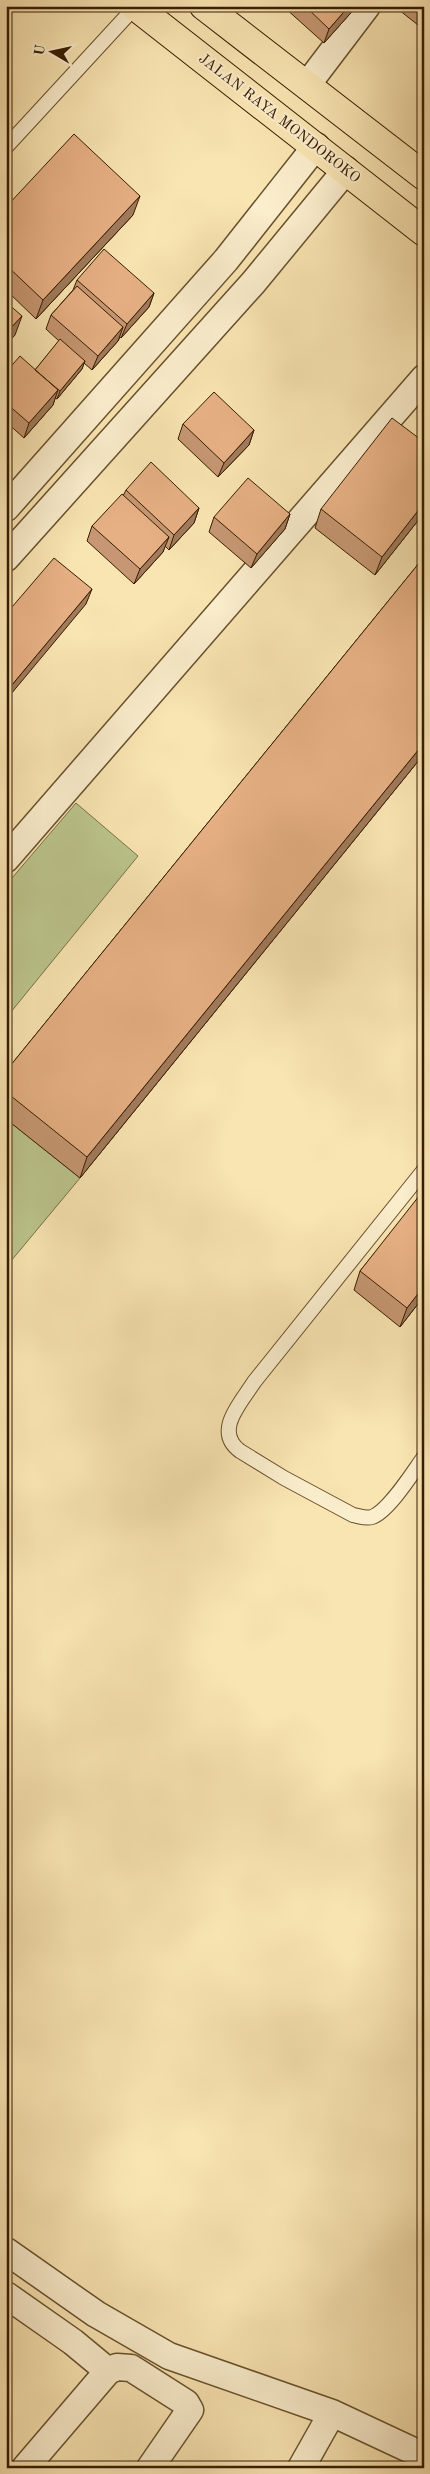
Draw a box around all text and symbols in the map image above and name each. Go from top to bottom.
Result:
north arrow [28,28,78,78]
text: U [32,44,48,57]
street label: JALAN RAYA MONDOROKO [195,51,363,187]

